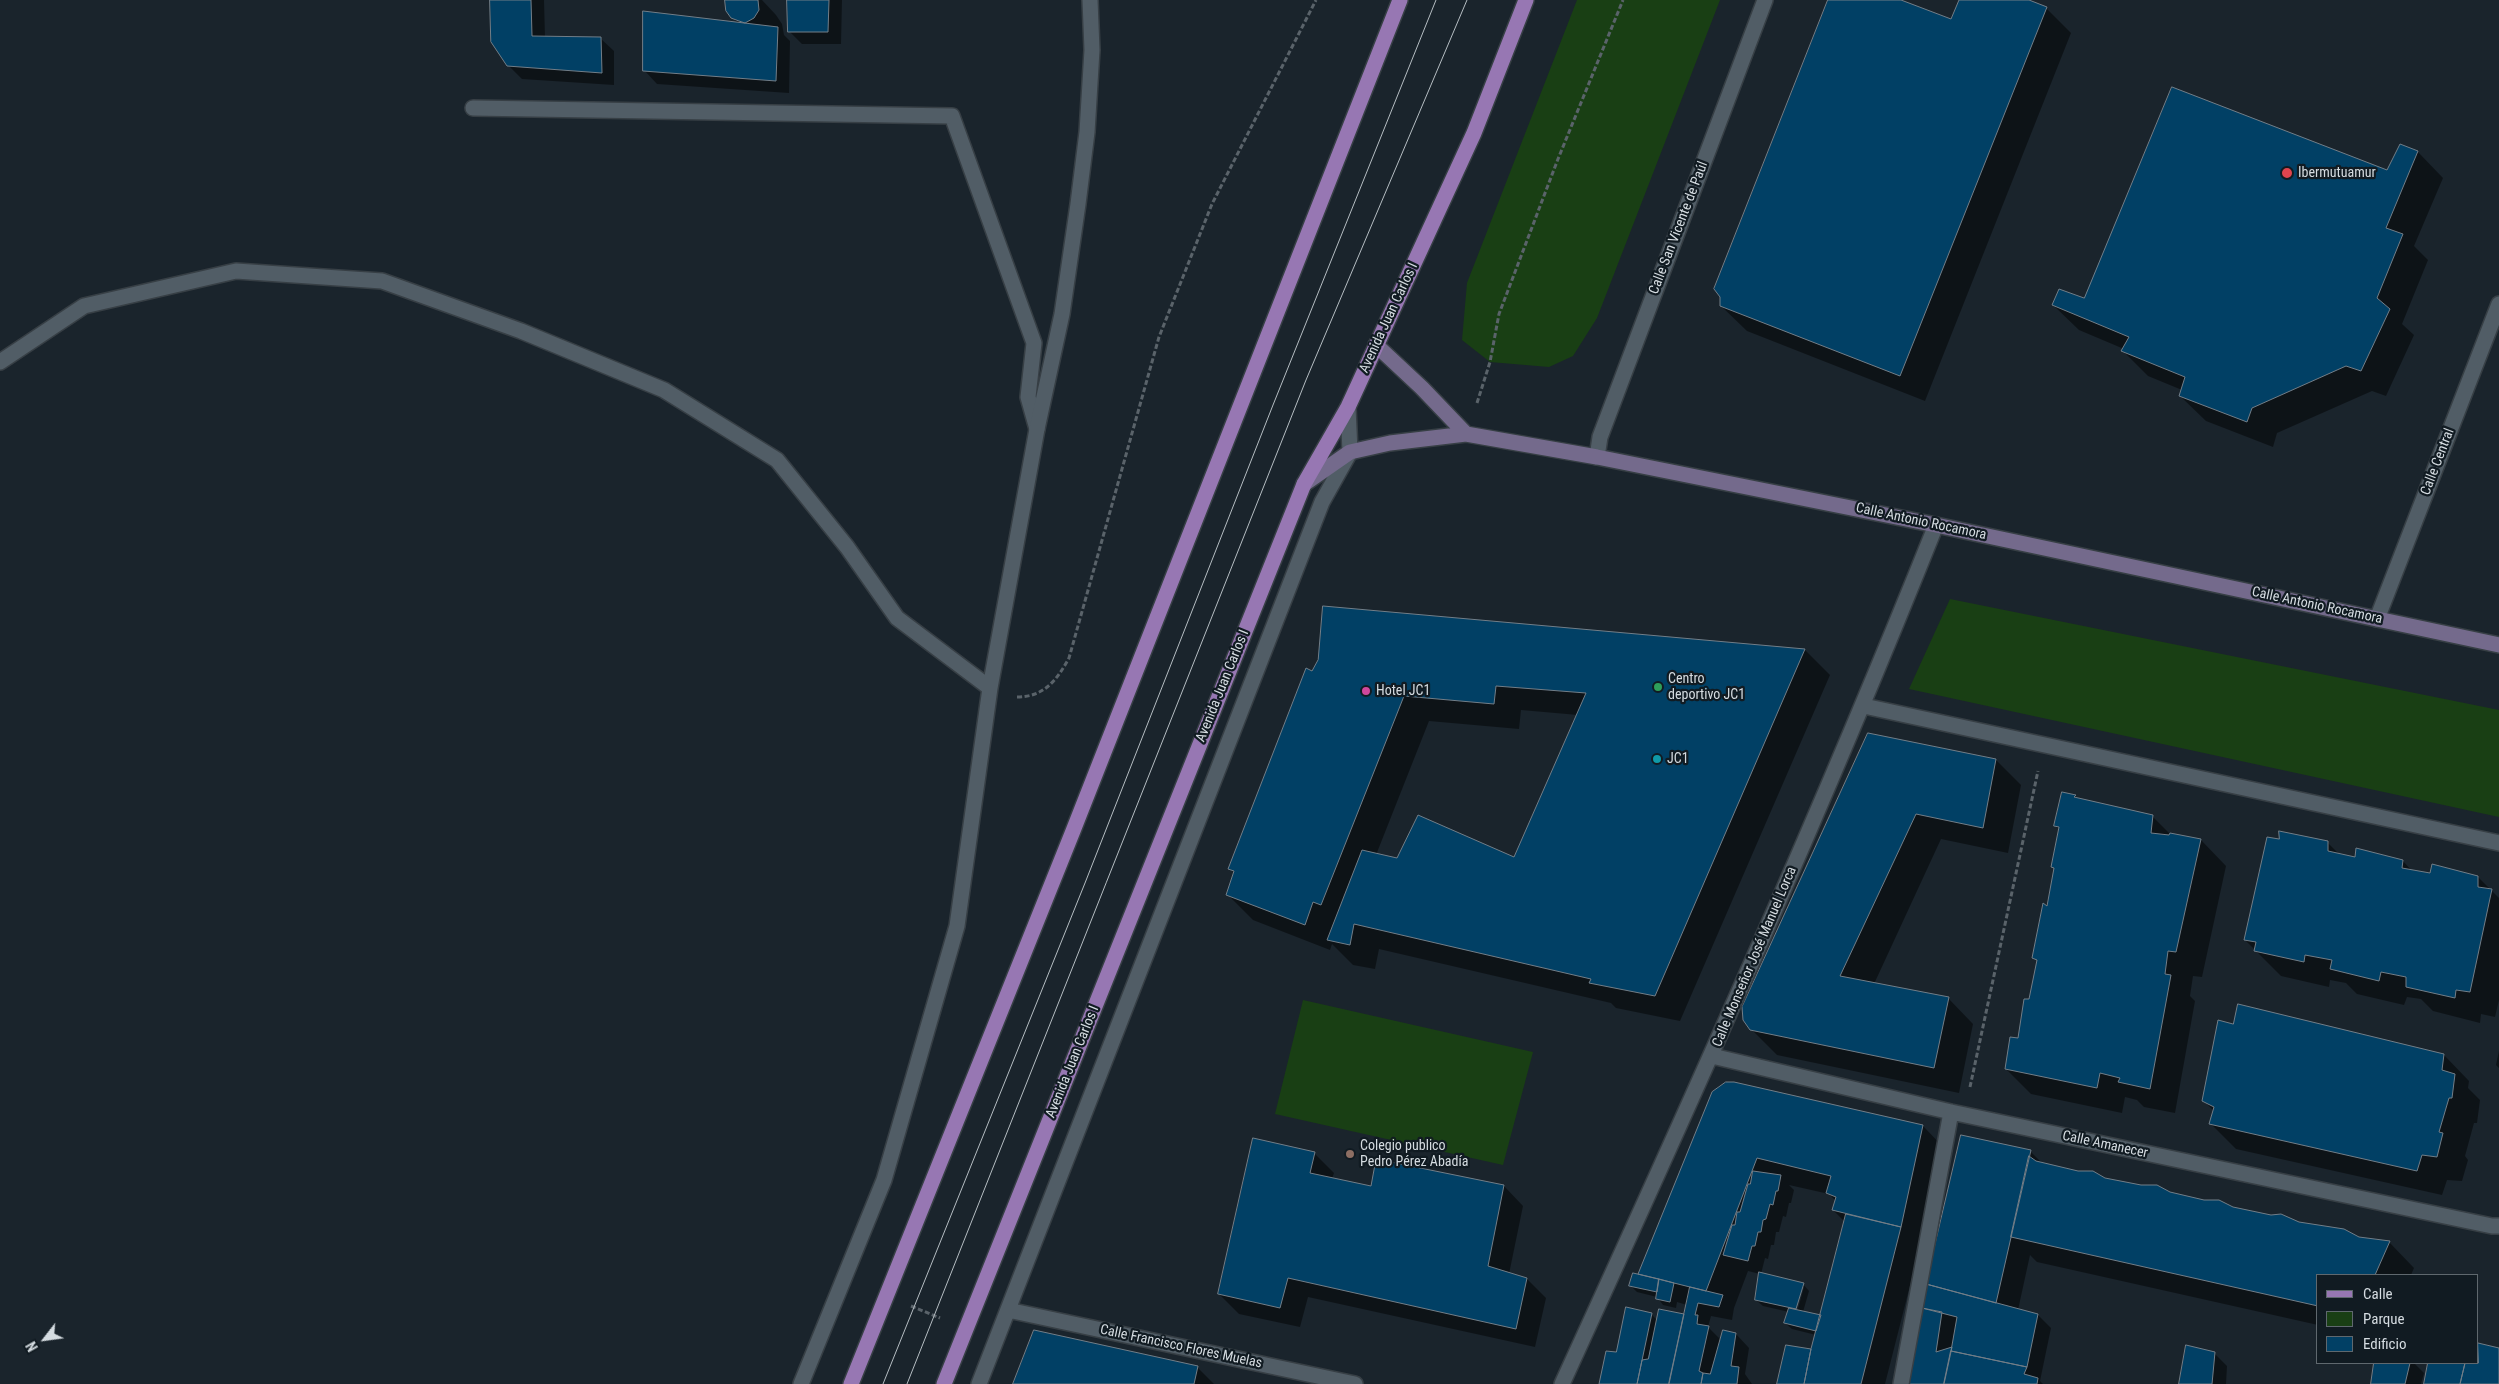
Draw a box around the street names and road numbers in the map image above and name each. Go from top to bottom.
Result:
street label: Calle San Vicente de Paúl [1646,159,1712,297]
street label: Avenida Juan Carlos I [1356,260,1422,376]
street label: Calle Central [2418,426,2458,498]
street label: Calle Antonio Rocamora [1854,500,1988,544]
street label: Calle Antonio Rocamora [2250,584,2384,628]
street label: Avenida Juan Carlos I [1193,627,1253,745]
street label: Calle Monseñor José Manuel Lorca [1709,864,1801,1050]
street label: Avenida Juan Carlos I [1043,1003,1103,1121]
street label: Calle Amanecer [2061,1128,2149,1162]
street label: Calle Francisco Flores Muelas [1098,1322,1264,1372]

